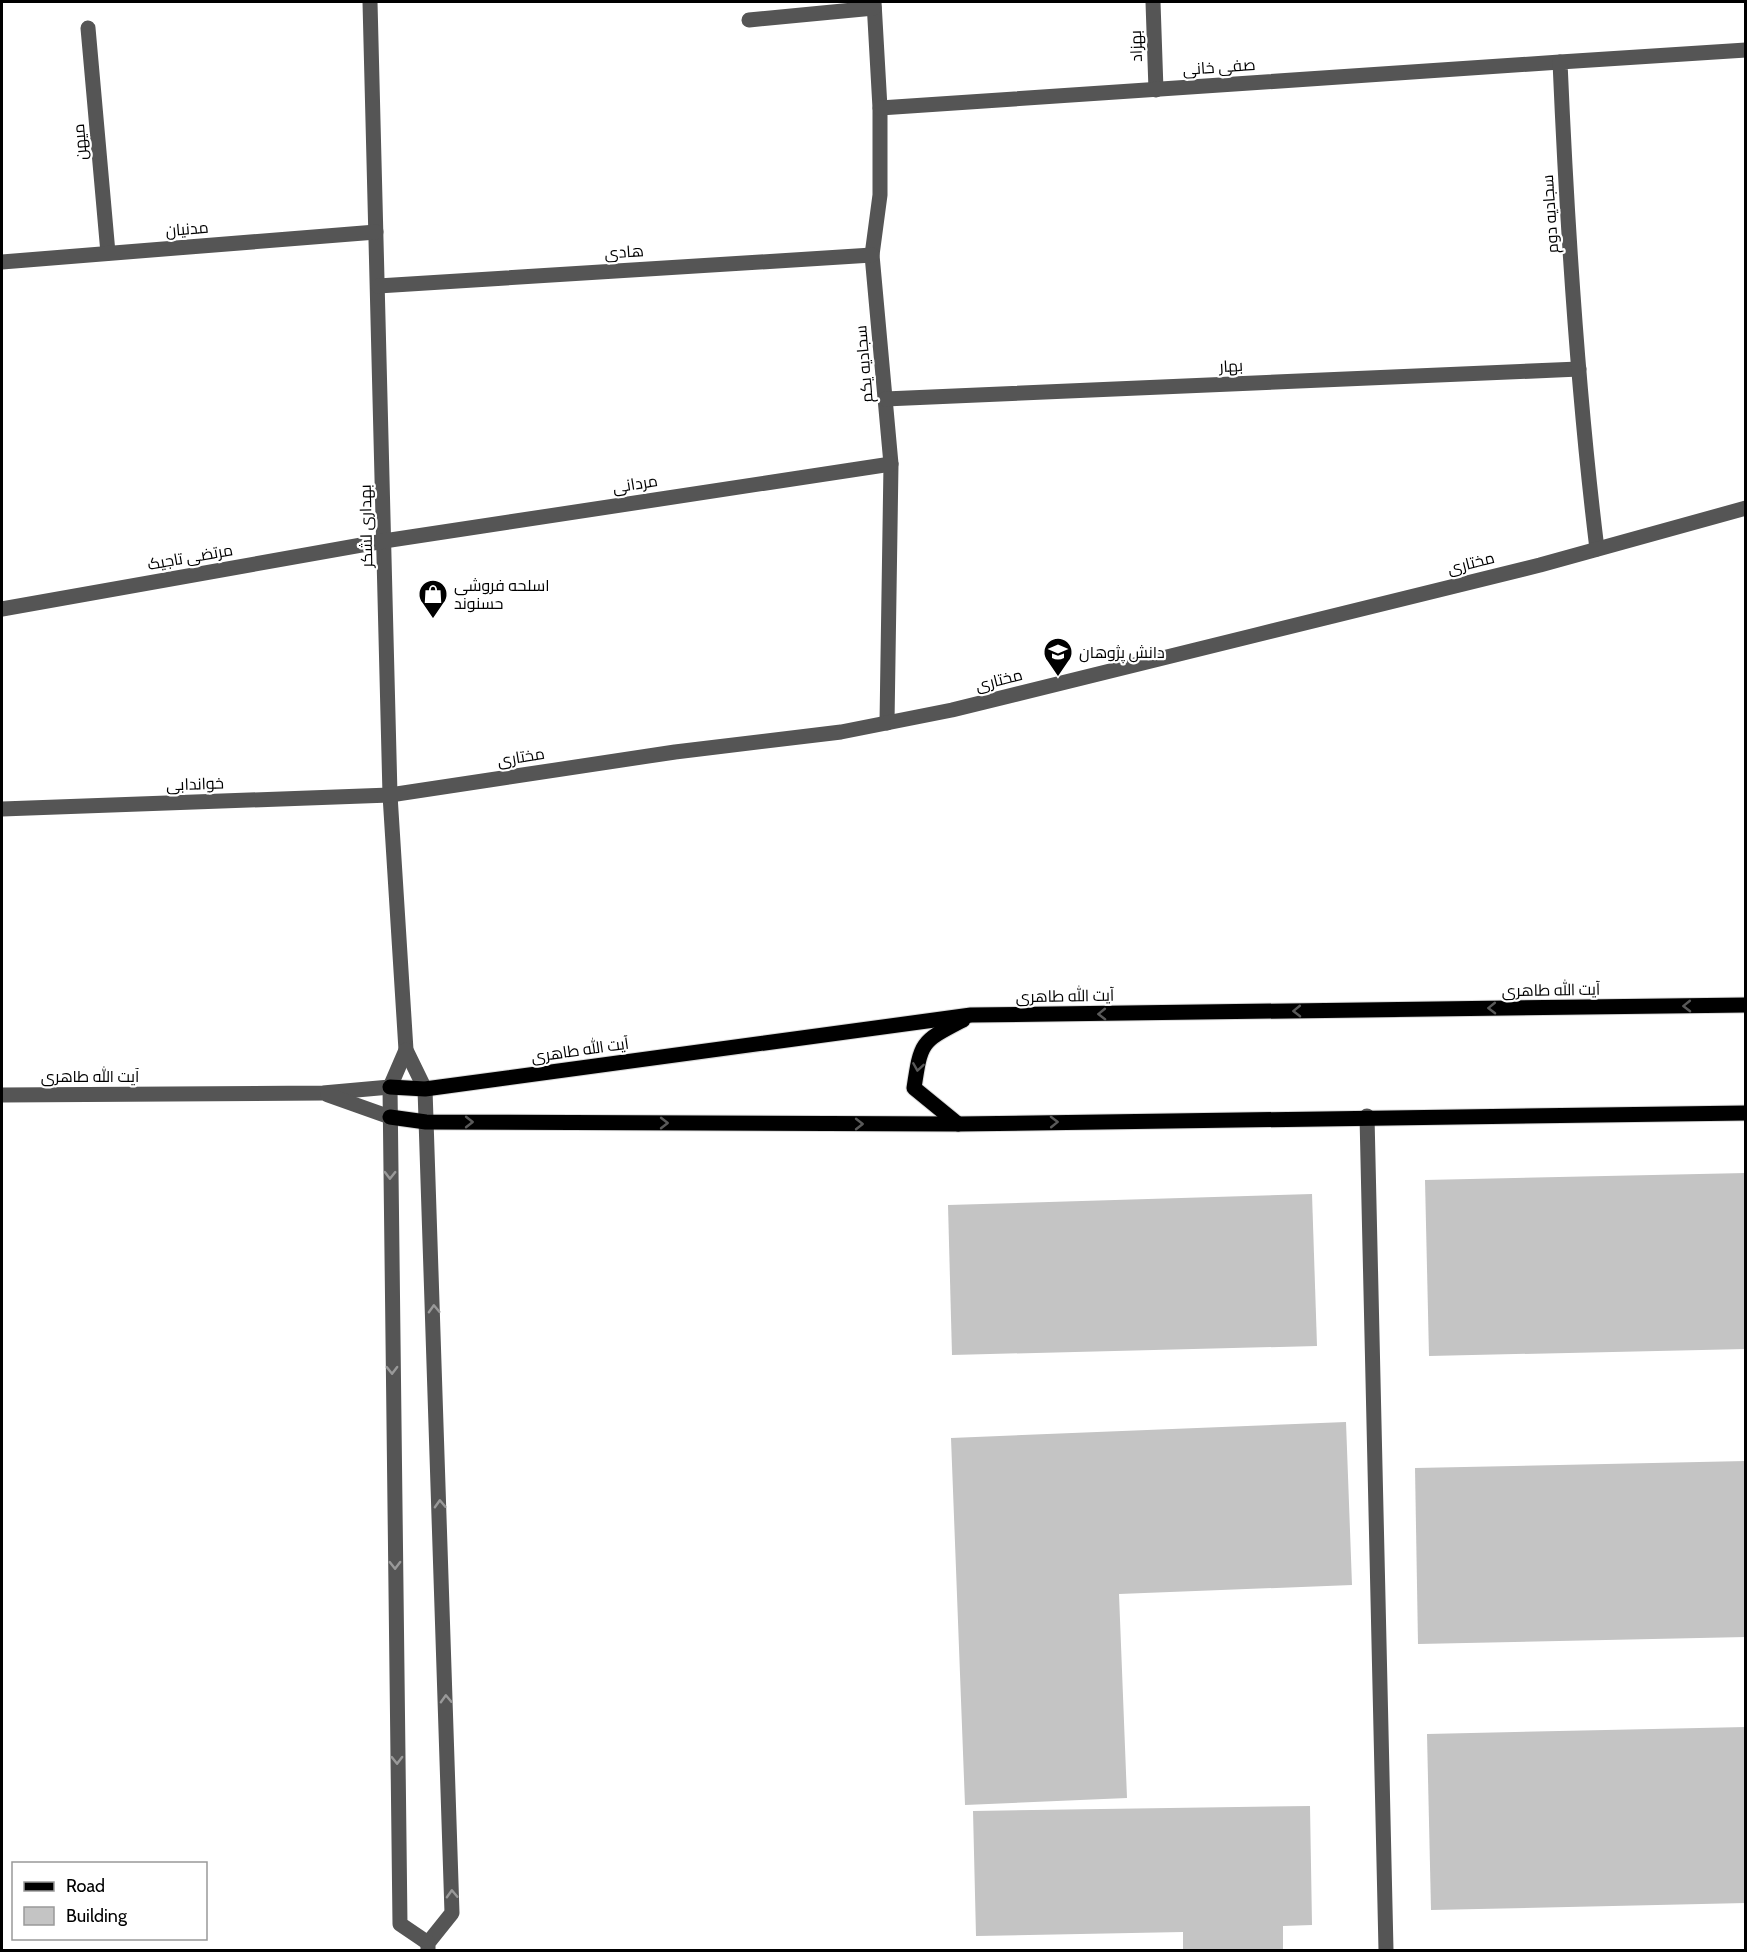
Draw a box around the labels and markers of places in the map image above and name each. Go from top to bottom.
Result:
place label: اسلحه فروشی حسنوند [454,576,550,613]
shop icon: اسلحه فروشی حسنوند [417,578,449,620]
school or university icon: دانش پژوهان [1042,636,1074,678]
place label: دانش پژوهان [1079,643,1165,664]

